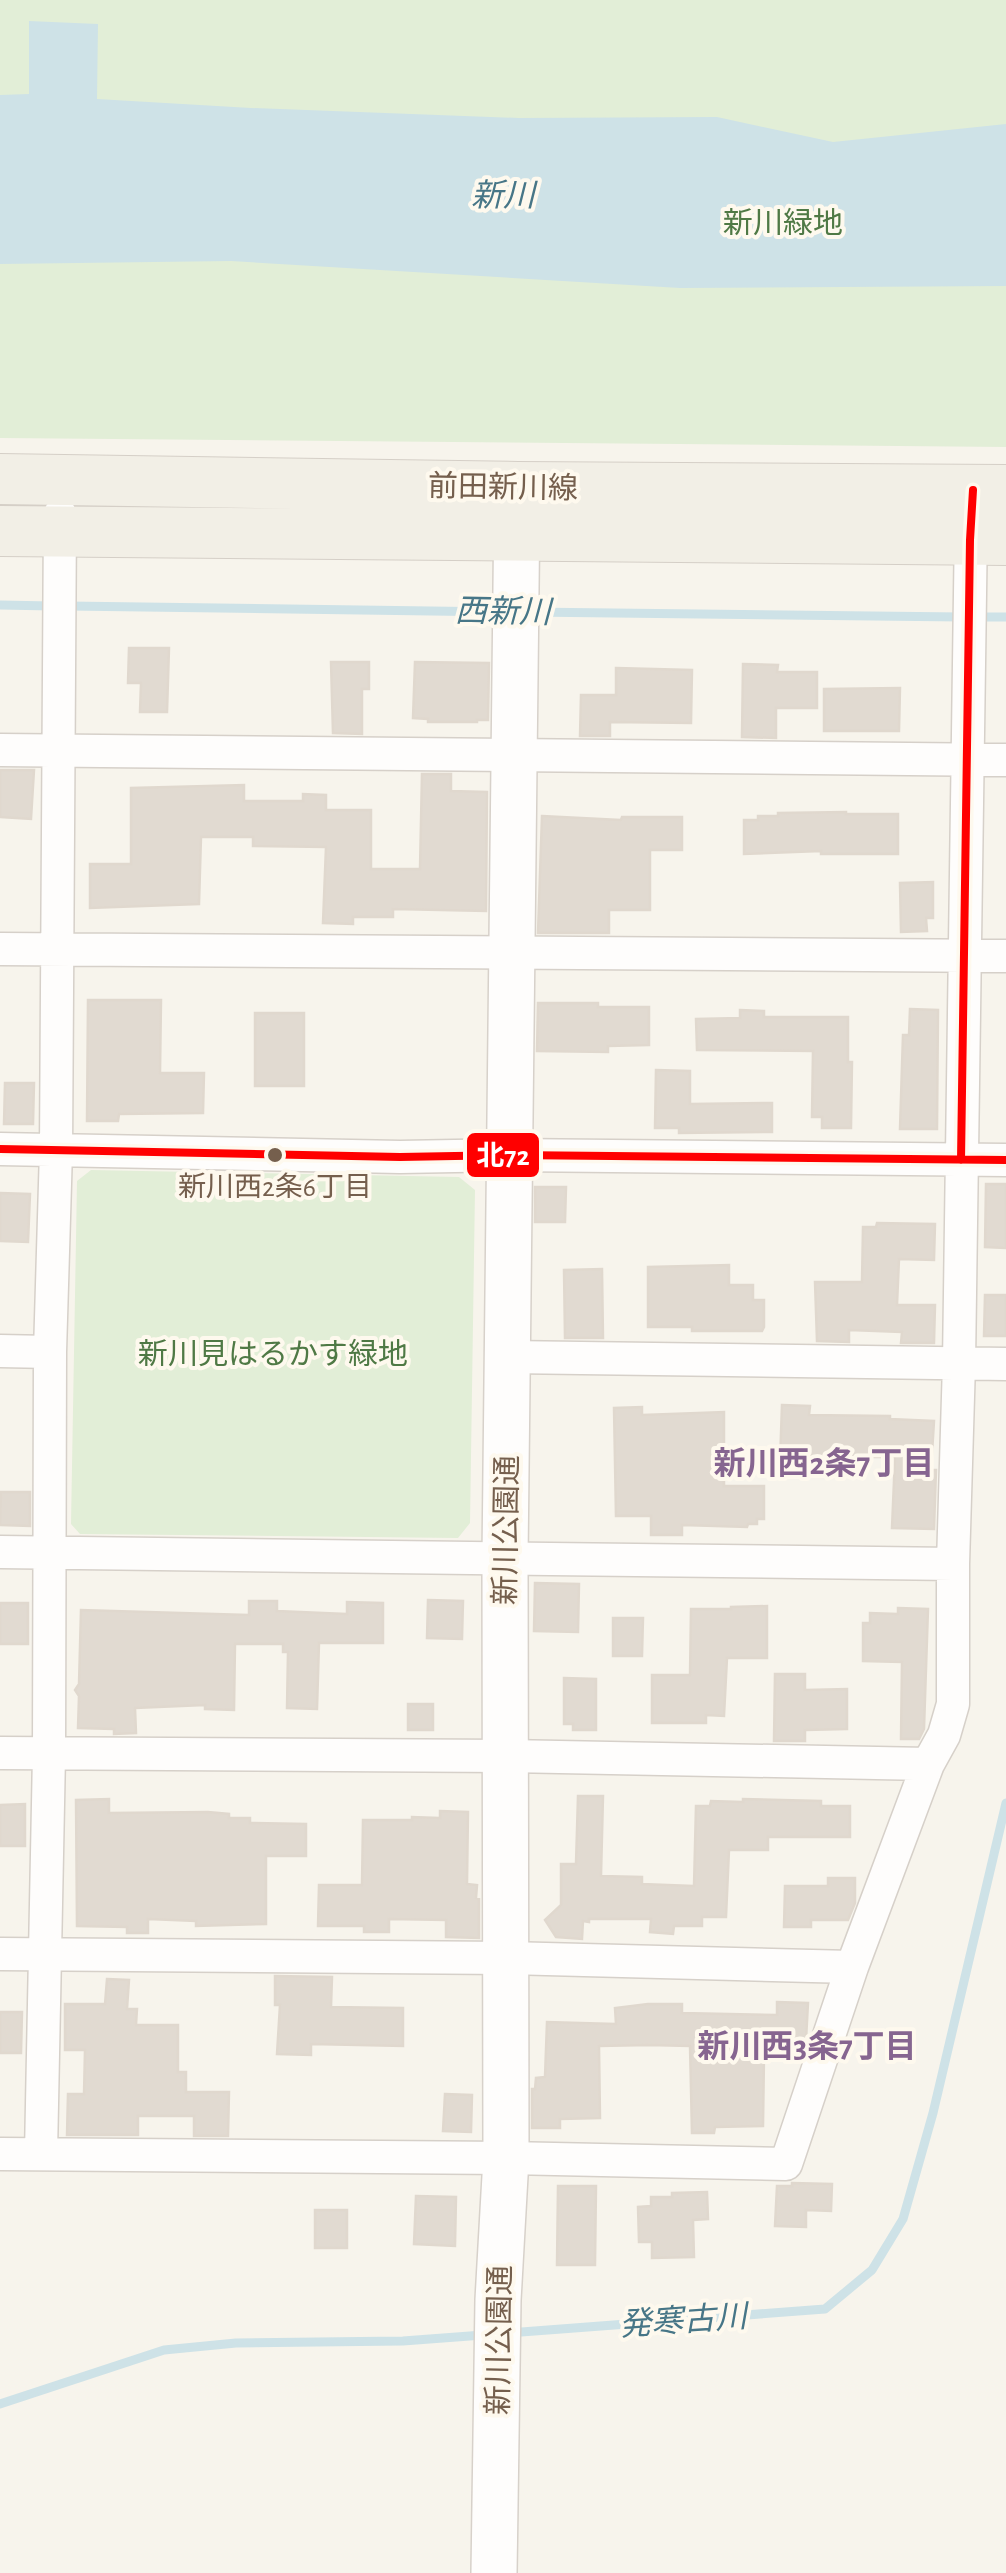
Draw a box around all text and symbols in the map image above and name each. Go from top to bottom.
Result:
water label: 新川 [471,179,538,212]
park label: 新川緑地 [723,207,843,239]
street label: 前田新川線 [428,470,578,504]
water label: 西新川 [455,594,554,629]
line badge: 北72 [465,1131,541,1179]
text: 北72 [476,1141,530,1171]
marker: 新川西2条6丁目 [265,1145,285,1165]
place label: 新川西2条6丁目 [178,1172,372,1202]
park label: 新川見はるかす緑地 [138,1338,408,1370]
district label: 新川西2条7丁目 [714,1446,934,1480]
street label: 新川公園通 [489,1455,523,1605]
district label: 新川西3条7丁目 [697,2029,917,2063]
street label: 新川公園通 [482,2265,516,2415]
water label: 発寒古川 [618,2299,751,2341]

